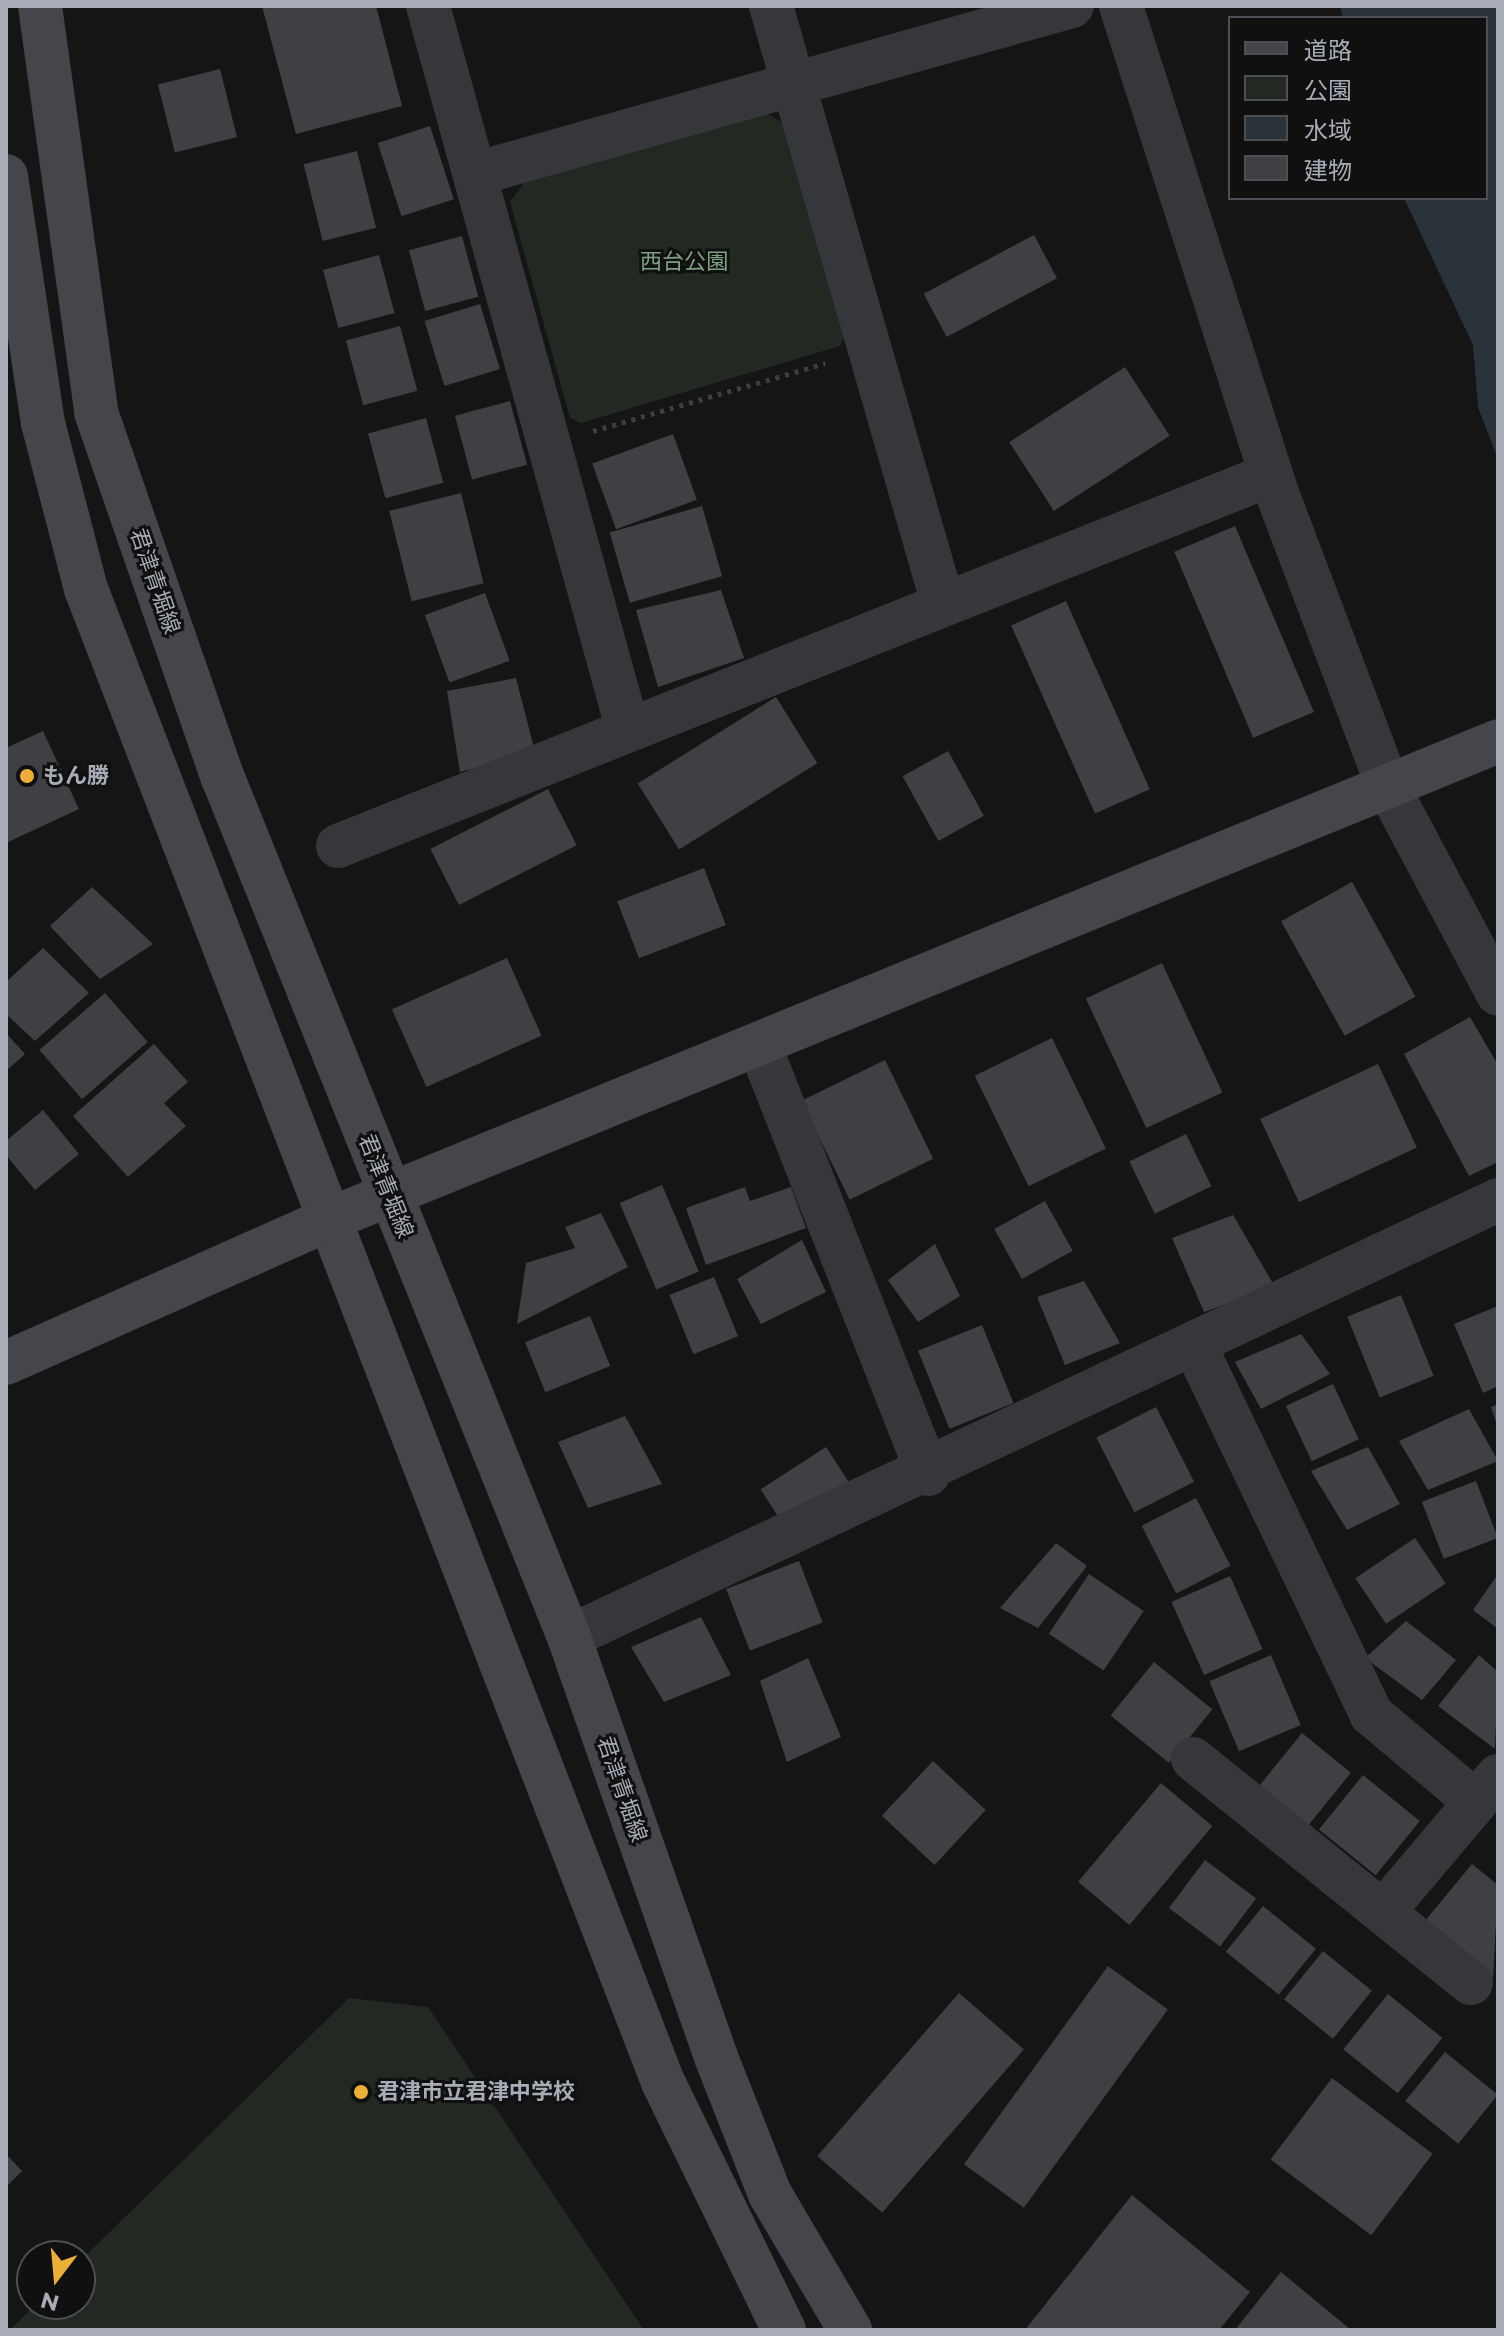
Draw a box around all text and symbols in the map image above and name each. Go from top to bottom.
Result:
legend [1228,16,1488,200]
text: 道路 [1304,36,1352,65]
text: 公園 [1304,76,1352,105]
text: 水域 [1304,116,1352,145]
text: 建物 [1304,156,1352,185]
park label: 西台公園 [640,249,728,275]
street label: 君津青堀線 [125,525,185,637]
place label: もん勝 [43,763,109,789]
marker: もん勝 [18,767,36,785]
street label: 君津青堀線 [353,1130,419,1242]
street label: 君津青堀線 [592,1733,652,1845]
place label: 君津市立君津中学校 [377,2079,575,2105]
marker: 君津市立君津中学校 [352,2083,370,2101]
north arrow [16,2240,96,2320]
text: N [38,2286,62,2317]

